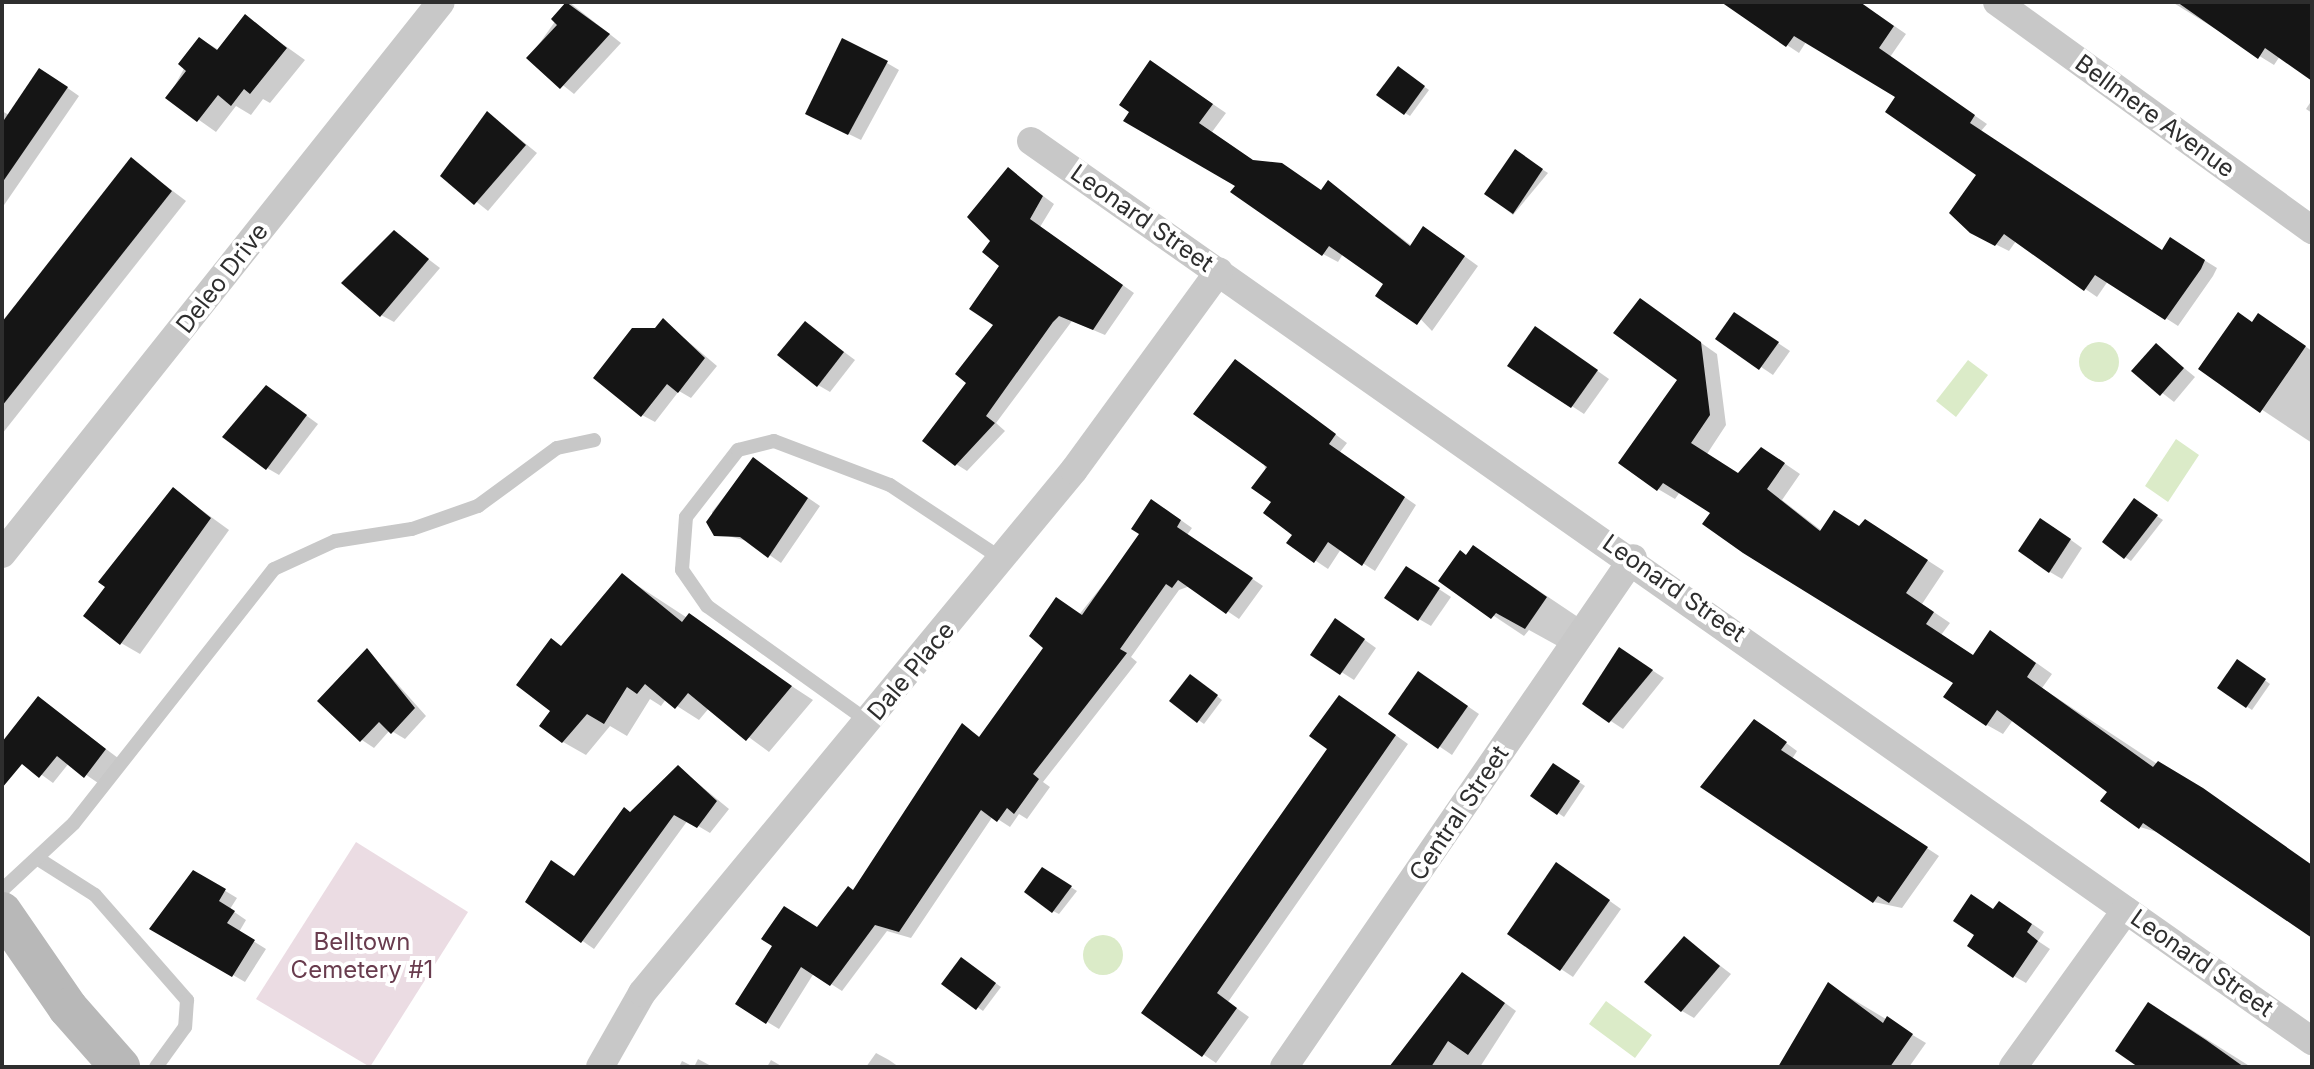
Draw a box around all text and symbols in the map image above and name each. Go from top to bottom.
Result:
street label: Bellmere Avenue [2070,49,2240,183]
street label: Leonard Street [1065,158,1219,278]
street label: Deleo Drive [170,217,274,339]
street label: Leonard Street [1597,528,1751,648]
street label: Dale Place [862,616,960,726]
street label: Central Street [1403,740,1515,886]
street label: Leonard Street [2125,903,2279,1023]
park label: Belltown Cemetery #1 [291,928,433,984]

